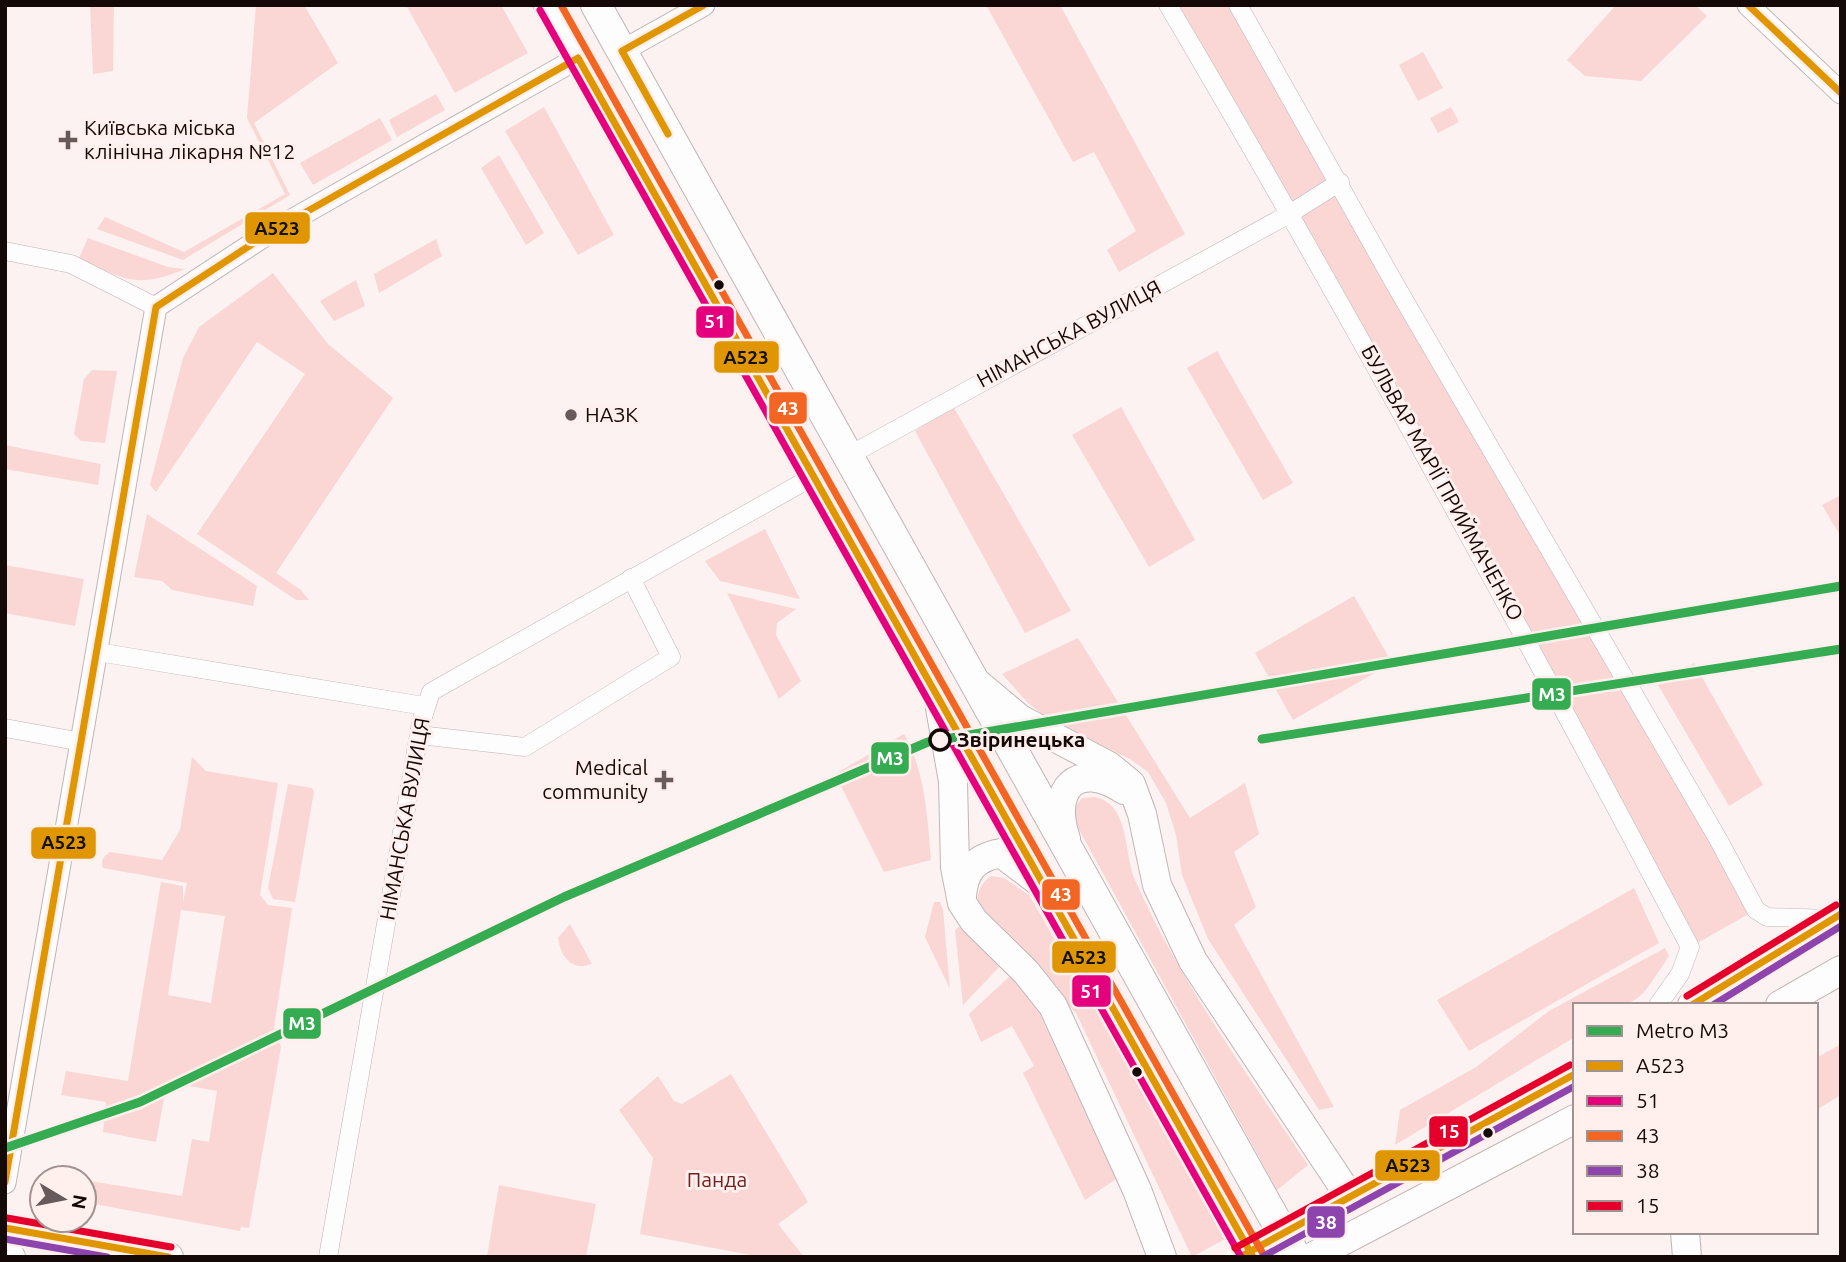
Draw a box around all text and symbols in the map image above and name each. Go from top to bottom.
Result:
place label: Київська міська клінічна лікарня №12 [84,115,295,163]
marker: Київська міська клінічна лікарня №12 [58,130,78,150]
line badge: А523 [244,211,311,245]
text: А523 [254,217,300,239]
street label: НІМАНСЬКА ВУЛИЦЯ [972,274,1165,392]
unlabelled marker [712,278,726,292]
line badge: 51 [695,305,735,339]
text: 51 [704,310,726,332]
line badge: А523 [713,340,780,374]
street label: БУЛЬВАР МАРІЇ ПРИЙМАЧЕНКО [1357,341,1529,624]
text: А523 [723,346,769,368]
line badge: 43 [768,391,808,425]
text: 43 [777,397,799,419]
place label: НАЗК [585,402,638,426]
marker: НАЗК [563,407,579,423]
line badge: M3 [1531,677,1572,711]
text: M3 [1538,683,1566,705]
street label: НІМАНСЬКА ВУЛИЦЯ [374,716,434,922]
place label: Звіринецька [957,727,1085,751]
marker: Звіринецька [929,729,951,751]
line badge: M3 [870,741,910,775]
text: M3 [876,747,904,769]
place label: Medical community [542,755,648,803]
marker: Medical community [654,770,674,790]
line badge: А523 [30,826,97,860]
text: А523 [41,831,87,853]
line badge: 43 [1041,878,1081,911]
text: 43 [1050,883,1072,905]
line badge: А523 [1051,940,1117,974]
text: А523 [1061,946,1107,968]
line badge: 51 [1071,974,1112,1008]
text: 51 [1080,980,1102,1002]
legend [1573,1003,1818,1234]
line badge: M3 [282,1007,322,1040]
text: M3 [288,1012,316,1034]
text: Metro M3 [1636,1018,1729,1042]
text: А523 [1636,1053,1685,1077]
unlabelled marker [1130,1065,1144,1079]
text: 51 [1636,1088,1660,1112]
line badge: 15 [1428,1115,1469,1148]
text: 15 [1438,1120,1460,1142]
text: 43 [1636,1123,1660,1147]
unlabelled marker [1481,1126,1495,1140]
line badge: А523 [1374,1149,1441,1182]
text: А523 [1385,1154,1431,1176]
text: 38 [1636,1158,1660,1182]
north arrow [28,1164,98,1234]
park label: Панда [687,1167,747,1191]
text: N [68,1193,92,1211]
text: 15 [1636,1193,1660,1217]
line badge: 38 [1306,1205,1346,1239]
text: 38 [1315,1211,1337,1233]

